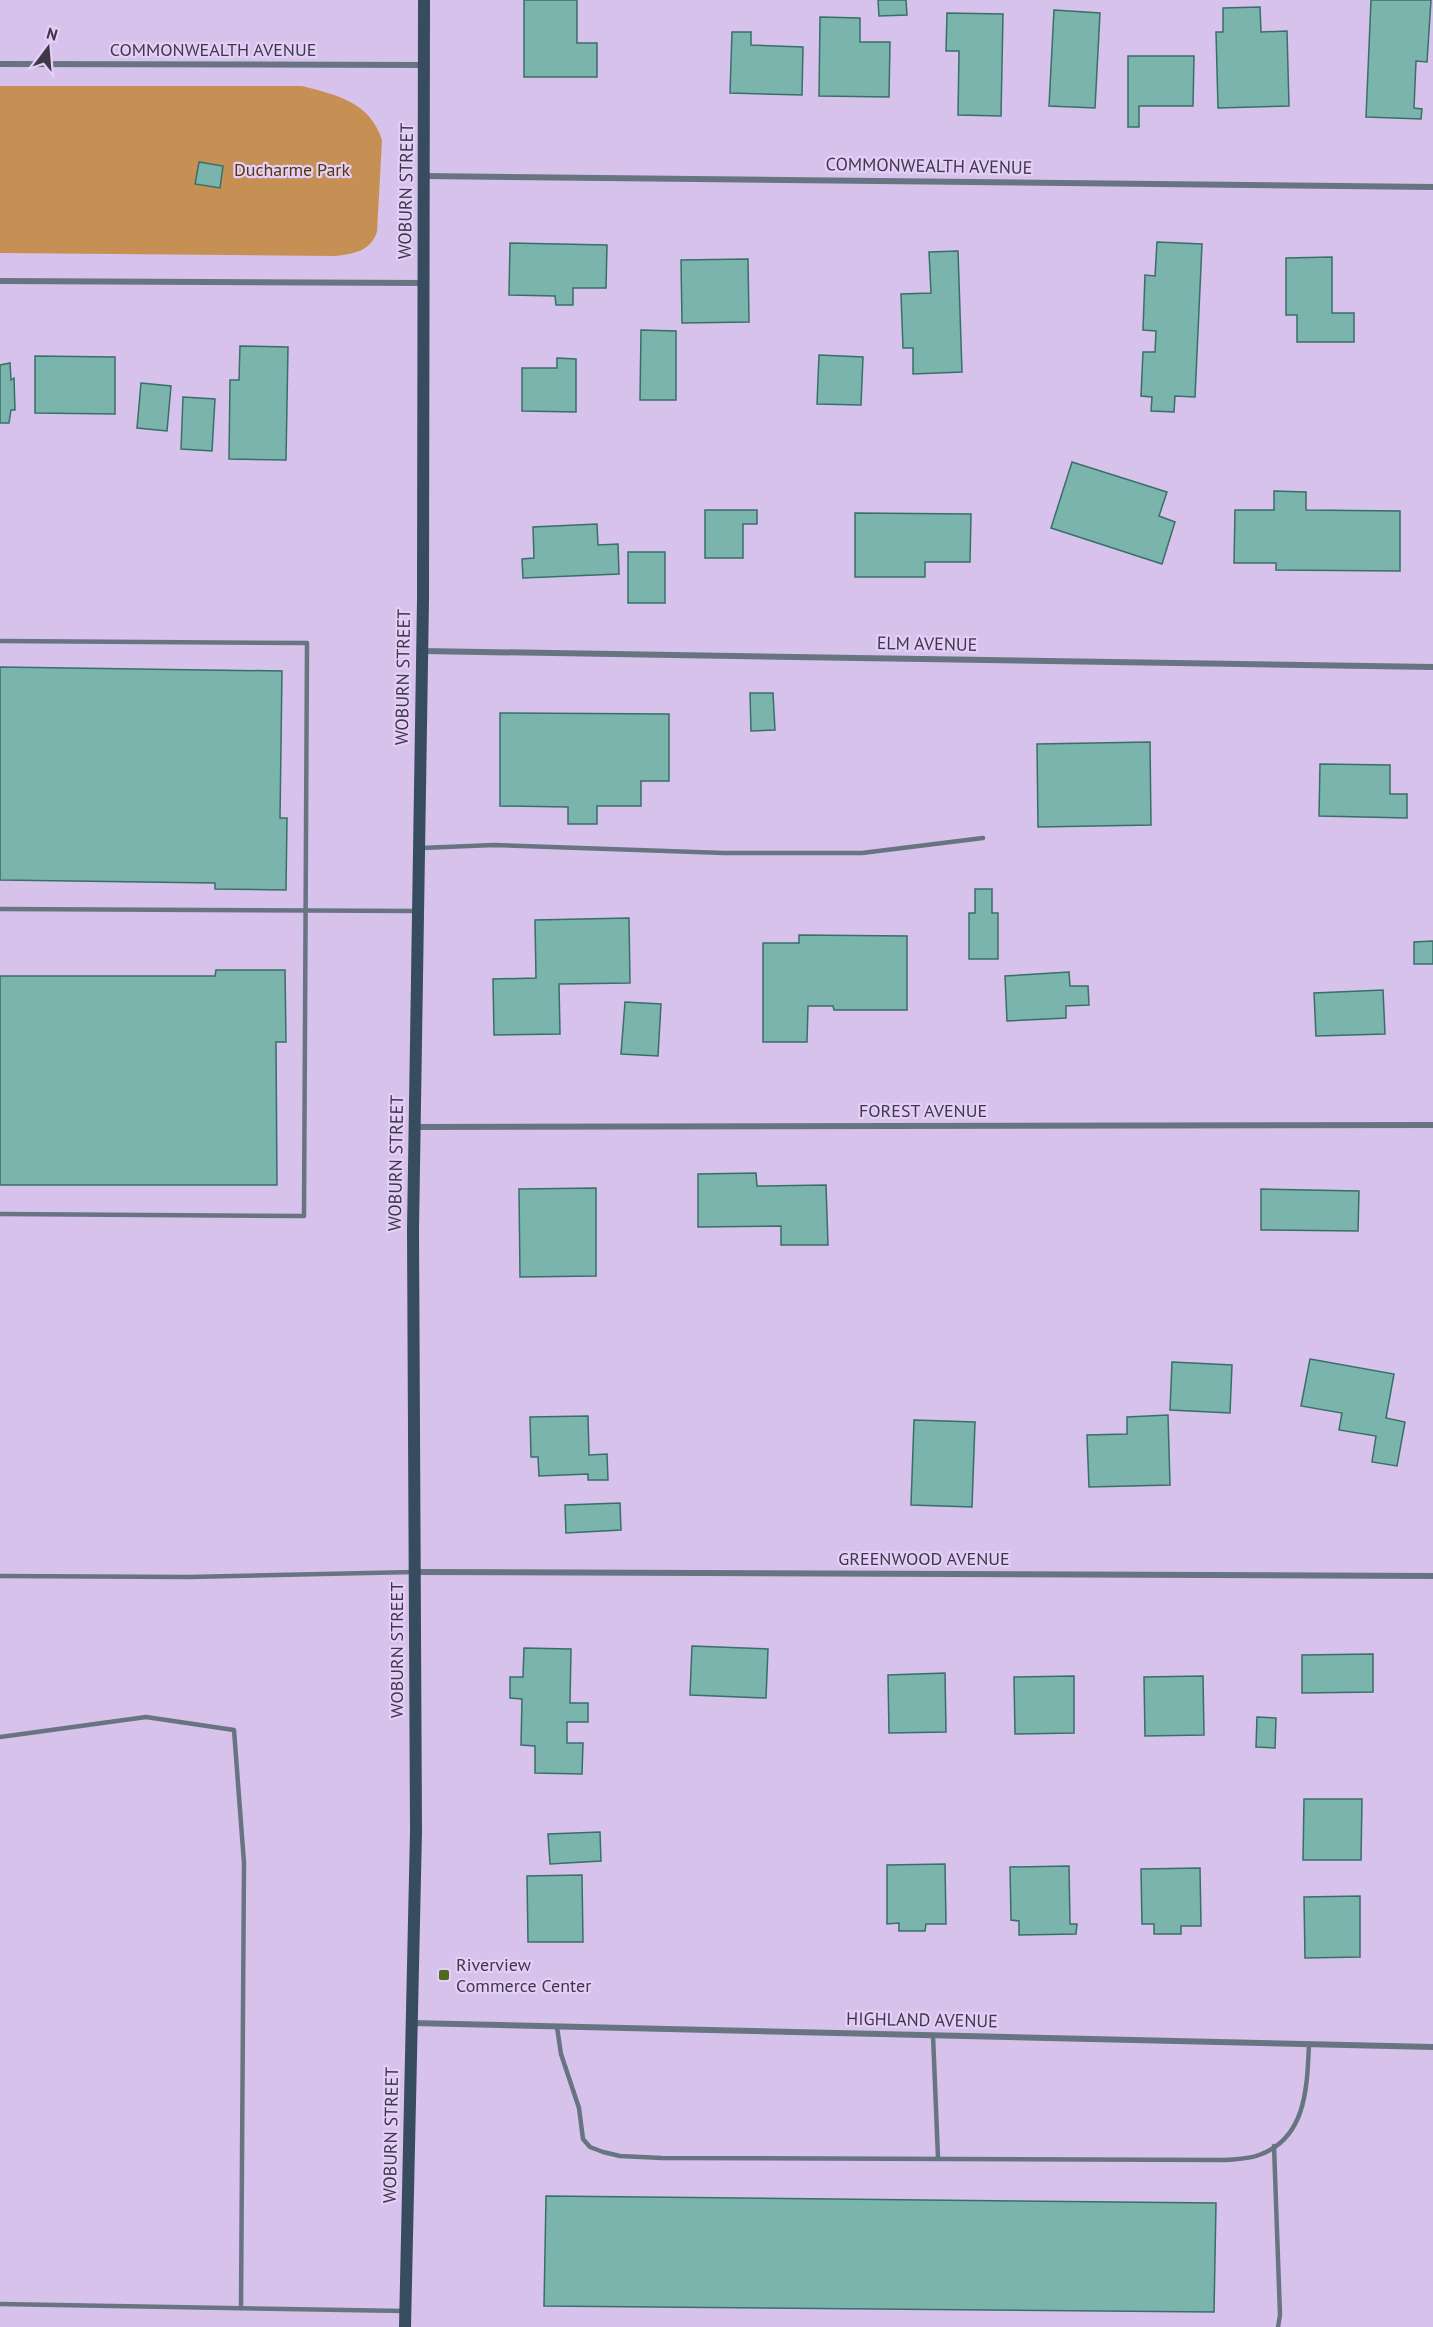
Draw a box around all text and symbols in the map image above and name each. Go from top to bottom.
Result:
north arrow [18,18,78,78]
text: N [44,23,60,45]
street label: COMMONWEALTH AVENUE [110,38,316,61]
street label: WOBURN STREET [393,123,418,259]
street label: COMMONWEALTH AVENUE [826,152,1033,179]
park label: Ducharme Park [234,158,350,181]
street label: WOBURN STREET [390,609,415,745]
street label: ELM AVENUE [877,631,977,656]
street label: WOBURN STREET [383,1095,408,1231]
street label: FOREST AVENUE [859,1099,987,1122]
street label: GREENWOOD AVENUE [838,1547,1010,1570]
street label: WOBURN STREET [385,1582,408,1718]
place label: Riverview Commerce Center [456,1953,591,1997]
marker: Riverview Commerce Center [437,1968,451,1982]
street label: HIGHLAND AVENUE [846,2007,998,2032]
street label: WOBURN STREET [378,2067,403,2203]

